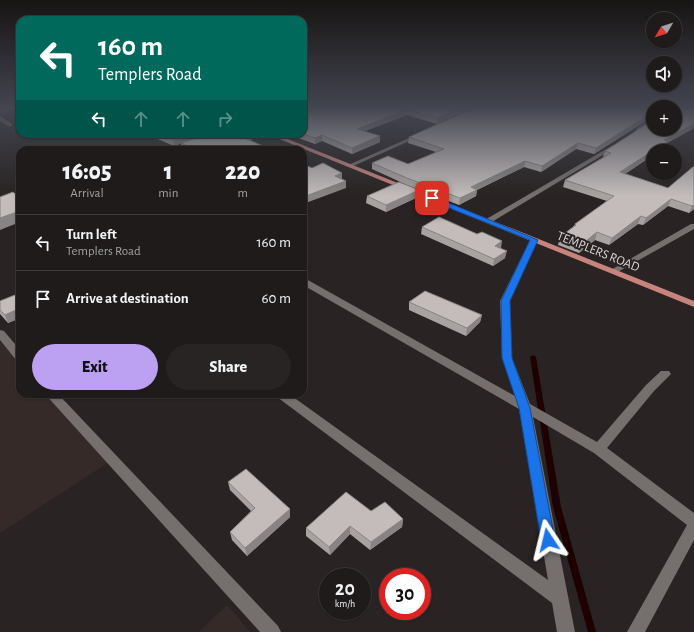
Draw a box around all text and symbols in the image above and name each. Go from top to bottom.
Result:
north arrow [646,12,682,48]
map controls [646,12,682,180]
icon: left [32,32,84,84]
text: 160 m [98,33,163,61]
button: sound [646,56,682,92]
text: Templers Road [98,66,201,84]
button: + [646,100,682,136]
icon: left [88,108,110,130]
icon: ahead [130,108,152,130]
icon: ahead [172,108,194,130]
icon: right [214,108,236,130]
button: − [646,144,682,180]
text: 16:05 [63,160,112,184]
text: 1 [164,160,173,184]
text: 220 [225,160,260,184]
pin [415,181,449,215]
text: Arrival [70,187,104,200]
text: min [158,187,178,200]
text: m [238,187,248,200]
icon: arrive [421,187,443,209]
text: Turn left [66,227,117,242]
street label: TEMPLERS ROAD [555,230,641,274]
icon: left [32,232,54,254]
text: 160 m [256,235,291,250]
text: Templers Road [66,245,141,258]
icon: arrive [32,288,54,310]
text: Arrive at destination [66,291,189,306]
text: 60 m [262,291,291,306]
button: Exit [32,344,158,390]
button: Share [166,344,291,390]
position arrow [527,519,569,561]
speed limit sign: 30 [379,568,431,620]
text: 20 [335,579,355,599]
text: km/h [335,599,355,609]

